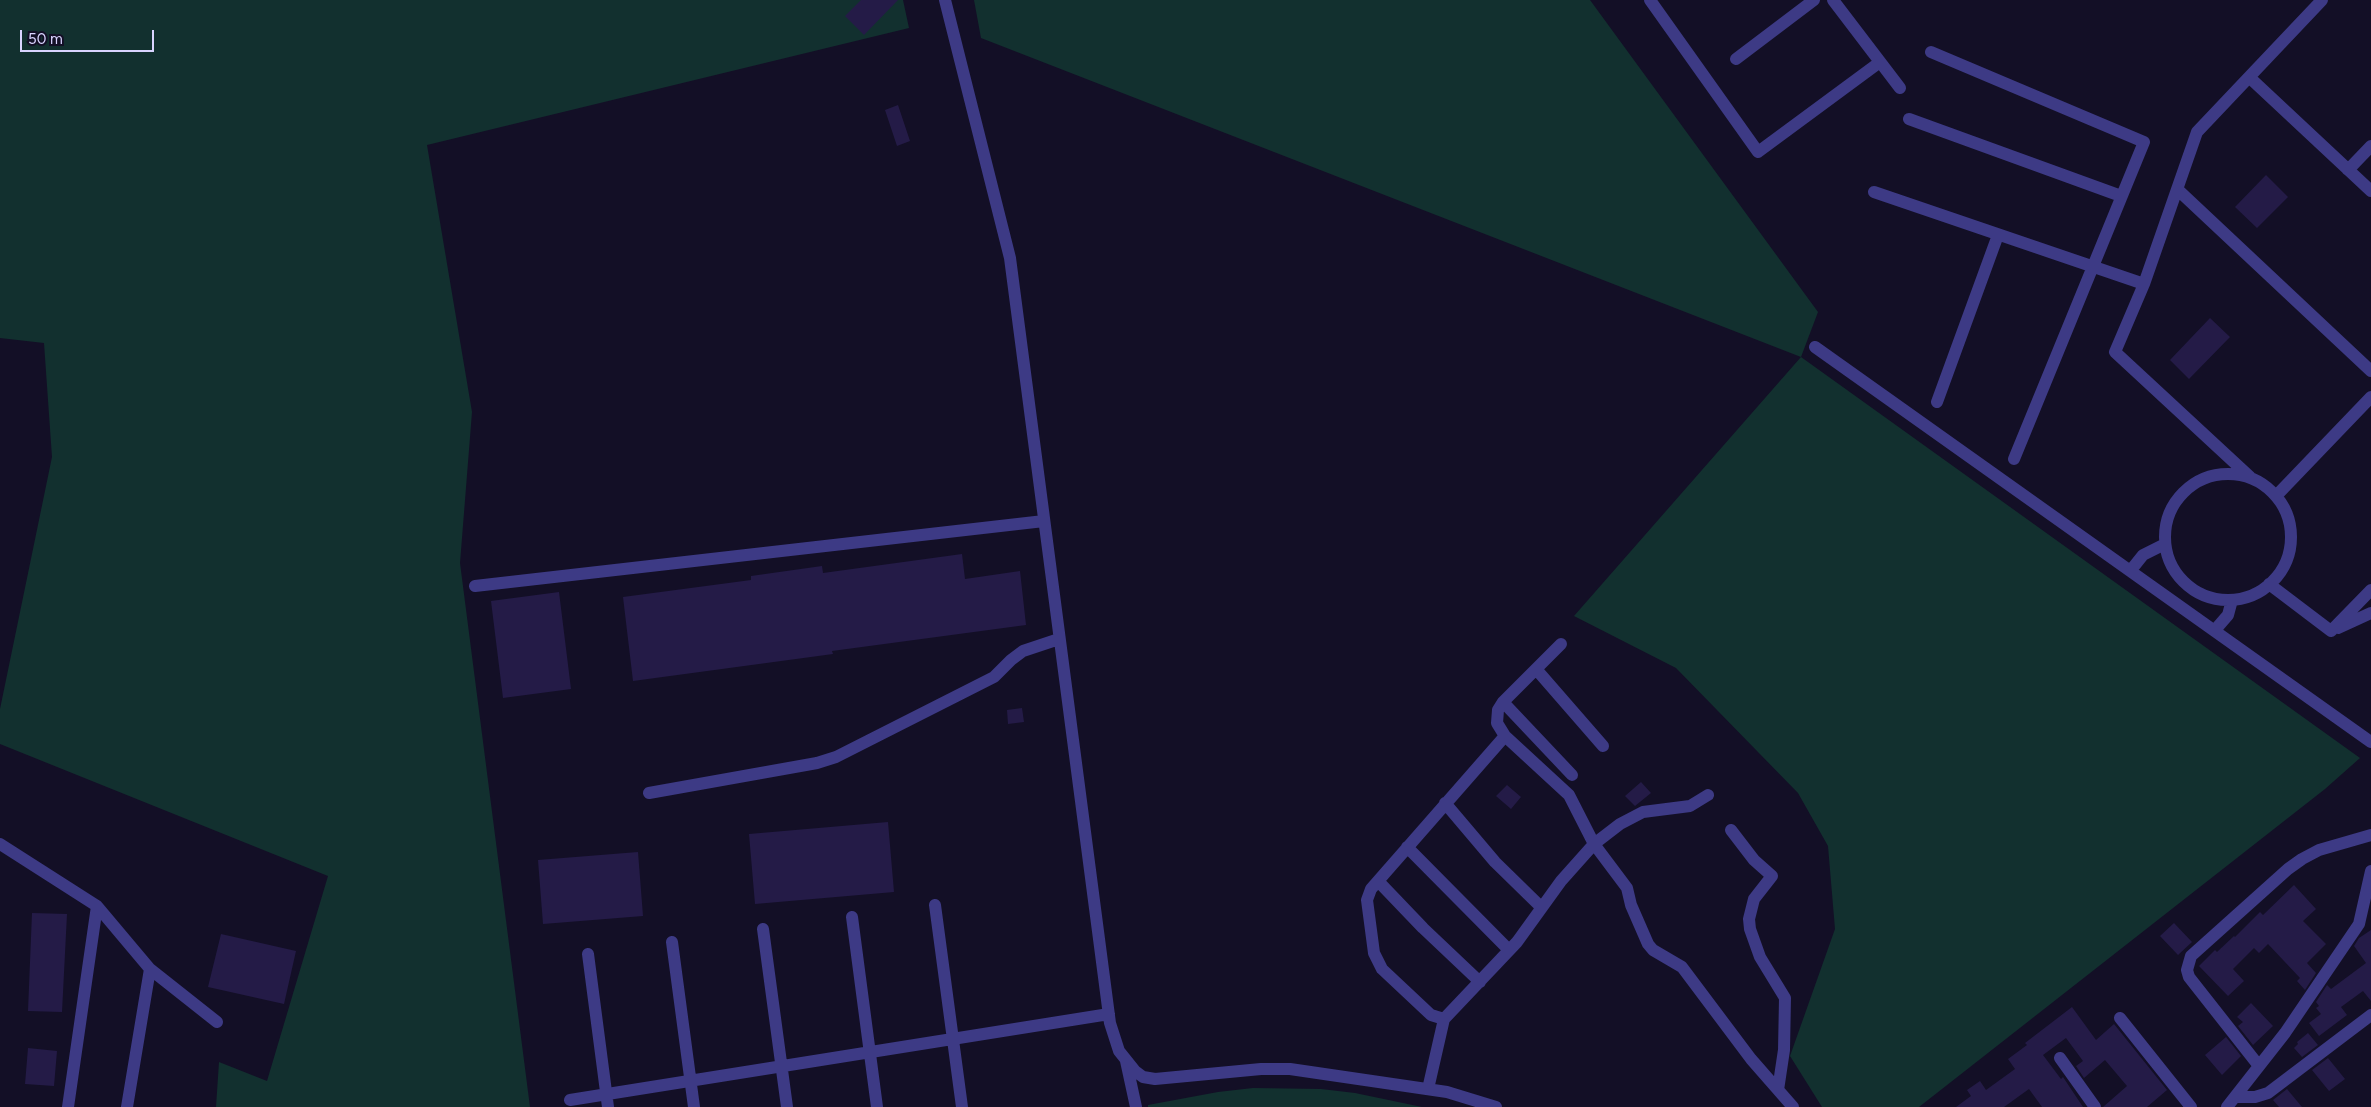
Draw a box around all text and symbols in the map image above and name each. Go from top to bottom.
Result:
scale bar [22,20,156,52]
text: 50 m [28,30,63,48]

